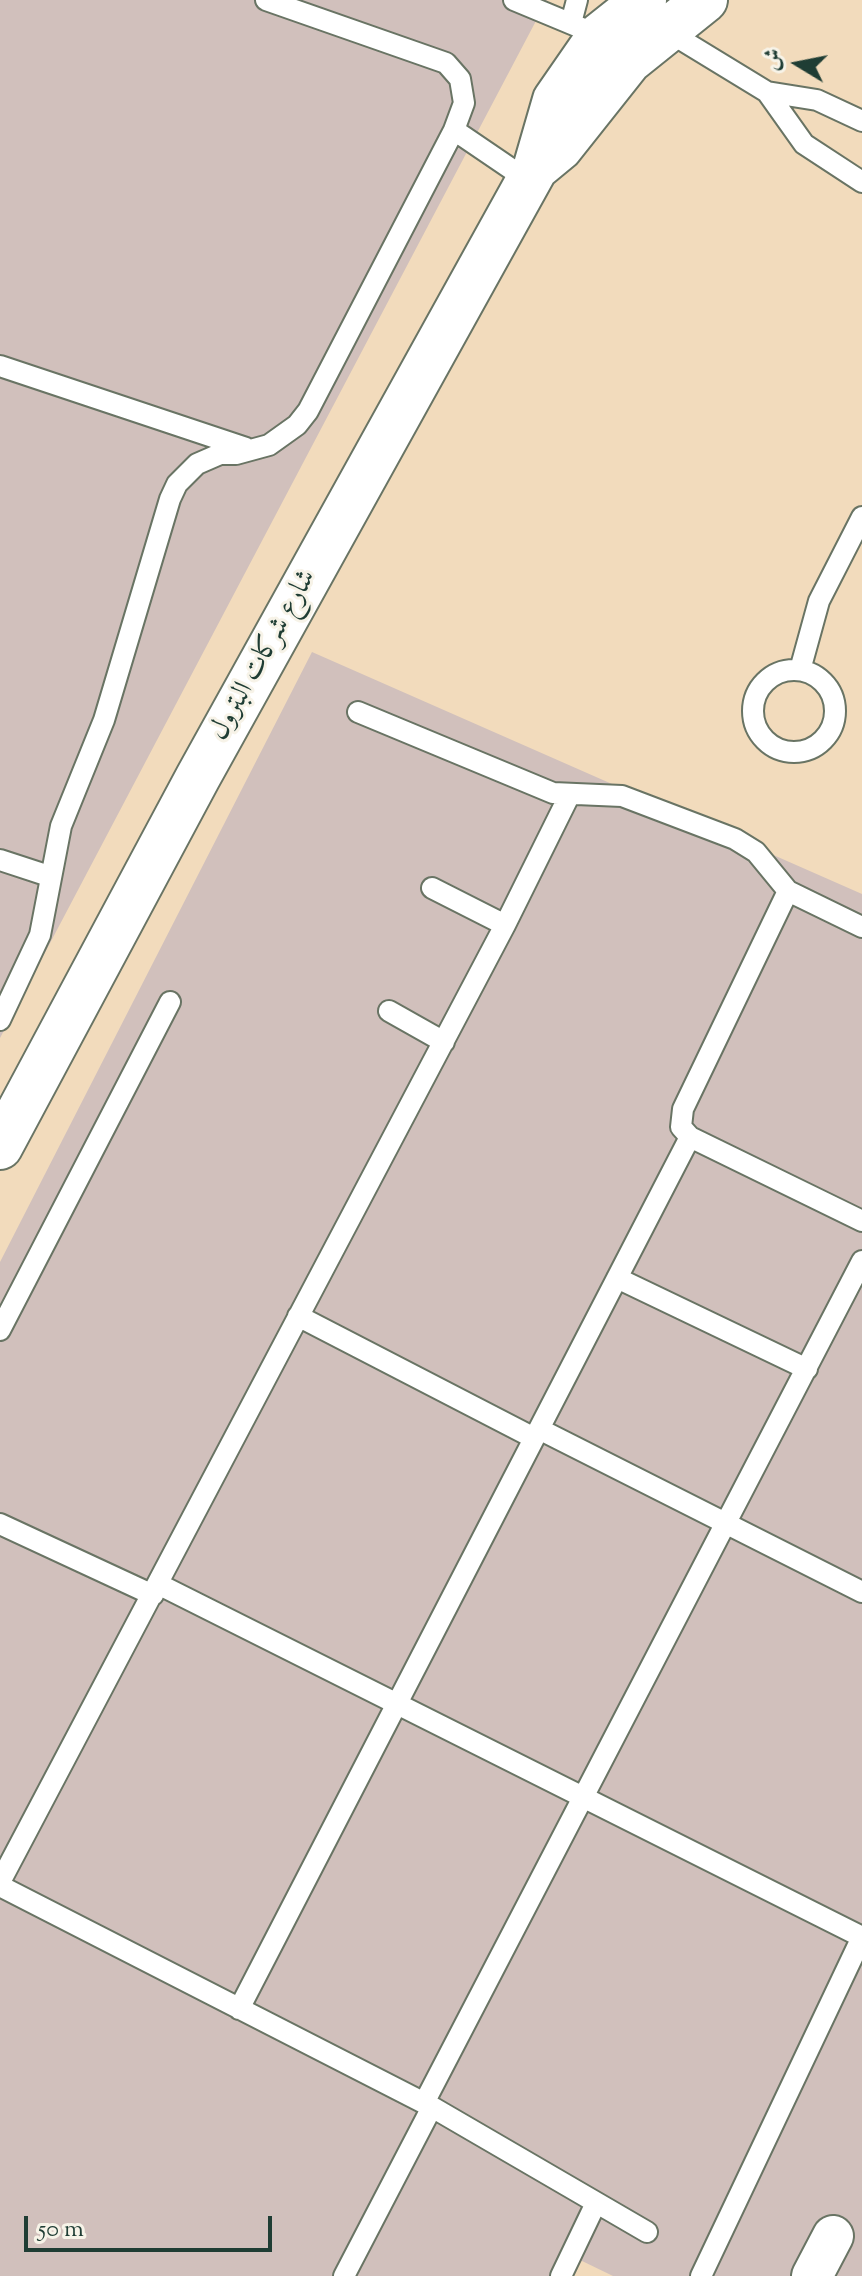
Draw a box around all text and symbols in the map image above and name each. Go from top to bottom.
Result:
north arrow [758,24,838,104]
text: ش [757,46,792,73]
street label: شارع شركات البترول [204,565,326,747]
scale bar [28,2200,276,2250]
text: 50 m [38,2213,84,2247]

